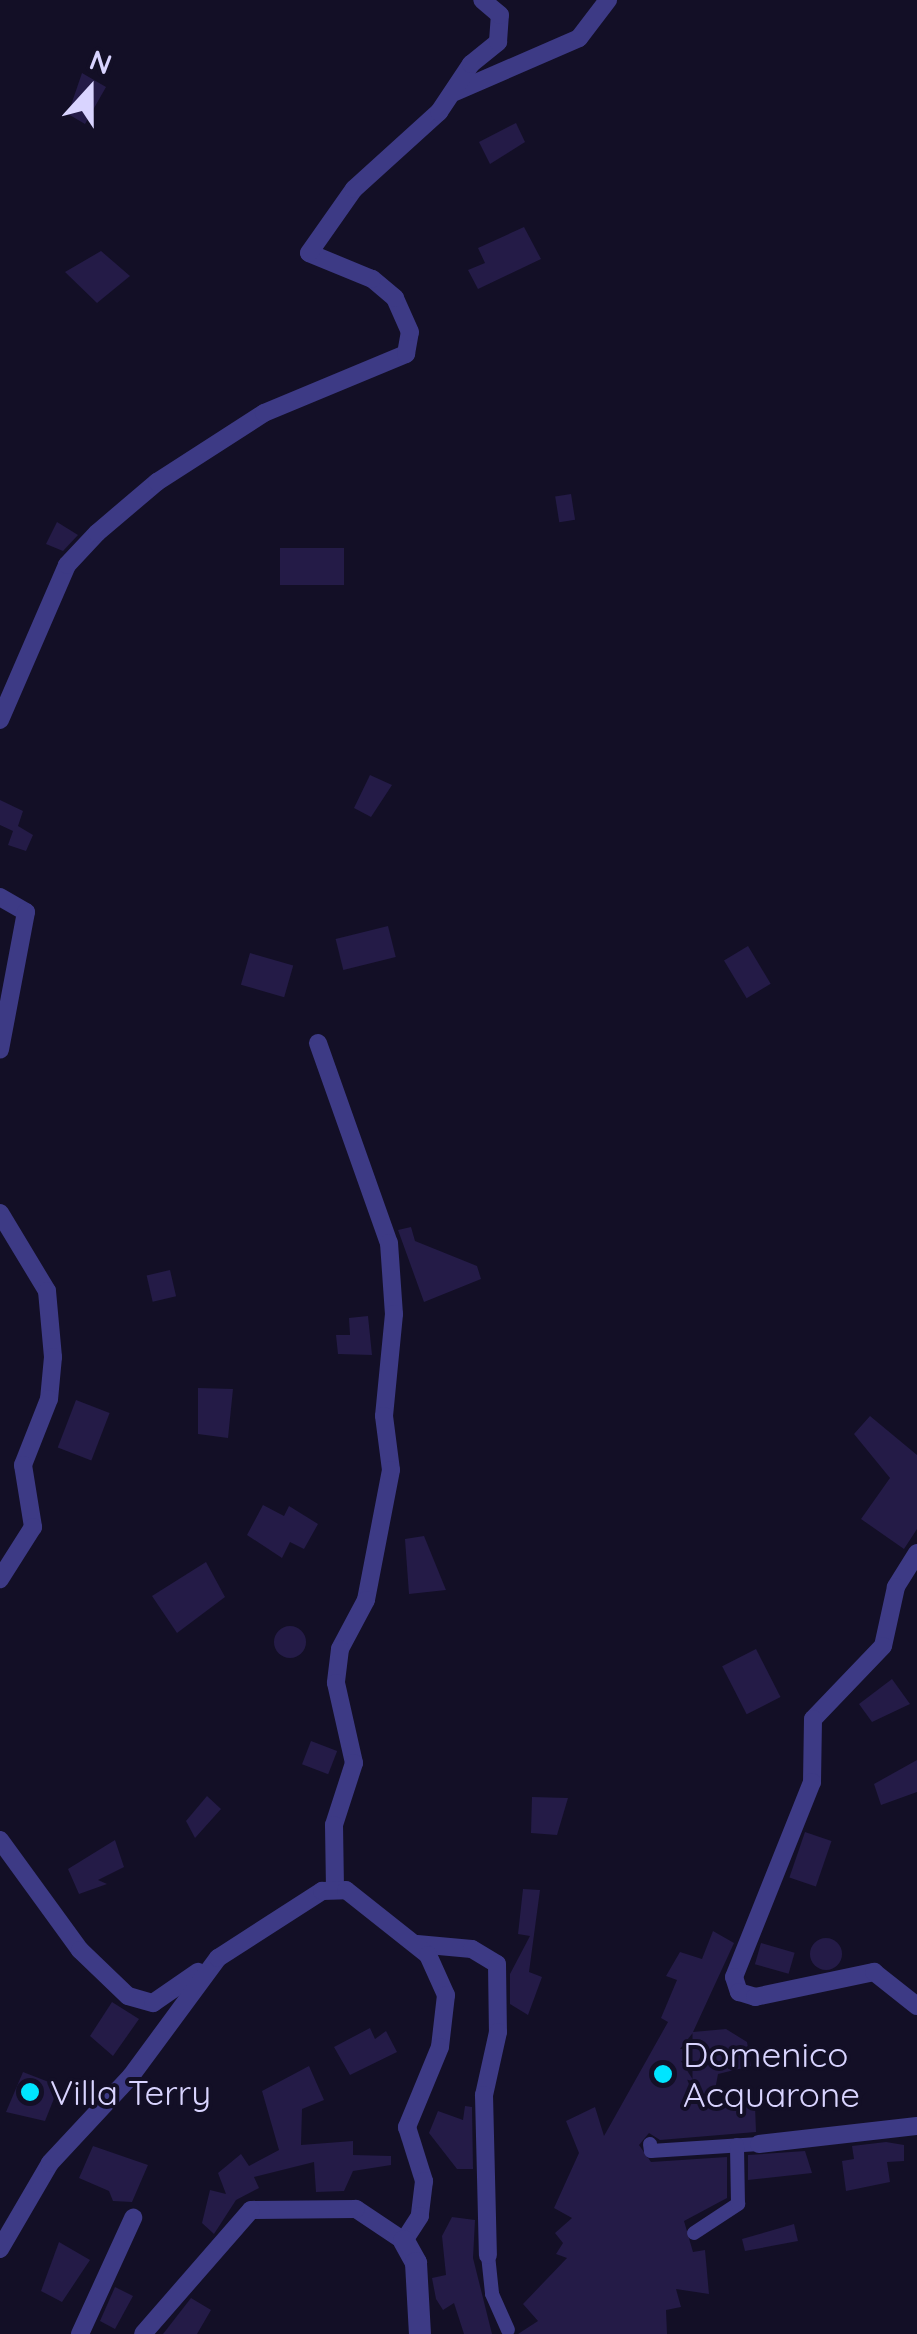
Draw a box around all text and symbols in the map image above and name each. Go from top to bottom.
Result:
north arrow [40,40,140,140]
text: N [85,41,117,82]
place label: Domenico Acquarone [683,2033,860,2115]
marker: Domenico Acquarone [652,2063,674,2085]
place label: Villa Terry [50,2071,211,2113]
marker: Villa Terry [19,2081,41,2103]

